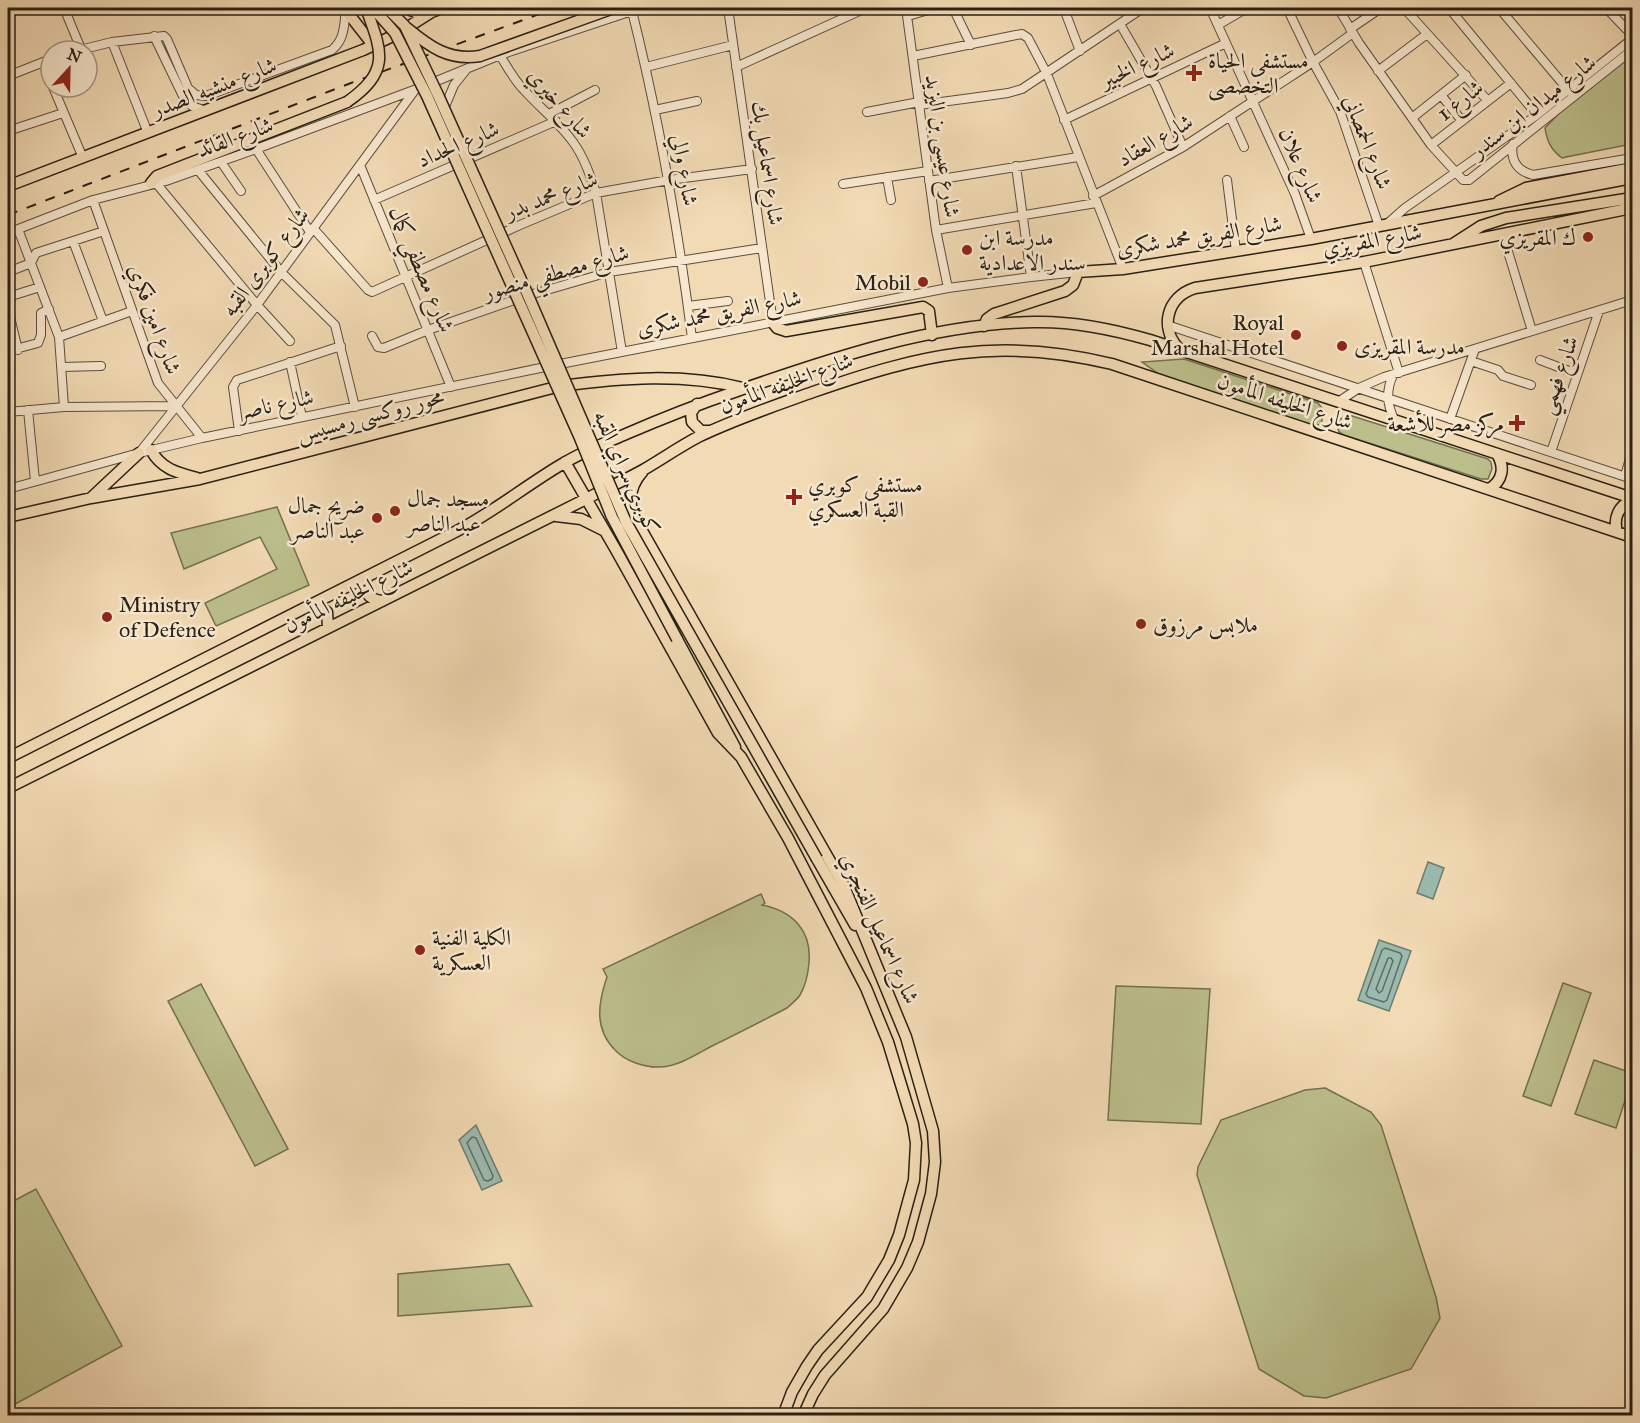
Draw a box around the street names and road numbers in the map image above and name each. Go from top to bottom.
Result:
street label: شارع الخبير [1094,36,1181,99]
street label: شارع ميدان ابن سندر [1463,48,1604,169]
street label: شارع منشيه الصدر [146,51,282,129]
street label: شارع خيري [518,62,598,147]
street label: شارع عيسى بن اليزيد [915,73,966,220]
street label: شارع 1 [1431,73,1492,130]
street label: شارع الحمصاني [1333,91,1398,195]
street label: شارع اسماعيل بك [741,99,790,228]
street label: شارع العقاد [1112,108,1200,177]
street label: شارع القائد [193,111,279,168]
street label: شارع الحداد [413,115,505,178]
street label: شارع علان [1268,123,1329,209]
street label: شارع والي [661,132,705,209]
street label: شارع محمد بدر [499,165,603,230]
street label: شارع كوبرى القبه [215,202,319,325]
street label: شارع مصطفي كمال [375,202,461,340]
street label: شارع الفريق محمد شكرى [1114,210,1285,267]
street label: شارع المقريزي [1320,218,1425,267]
street label: شارع مصطفي منصور [478,238,634,315]
street label: شارع امين فكري [118,260,187,380]
street label: شارع الفريق محمد شكرى [634,284,805,347]
street label: شارع فهمي [1532,332,1591,420]
street label: شارع الخليفه المأمون [715,344,858,424]
street label: شارع الخليفه المأمون [1213,365,1357,440]
street label: محور روكسى رمسيس [293,382,448,450]
street label: شارع ناصر [234,383,317,430]
street label: كوبري سراي القبه [584,406,666,540]
street label: شارع الخليفه المأمون [278,551,419,643]
street label: شارع اسماعيل الفنجري [830,848,925,1010]

